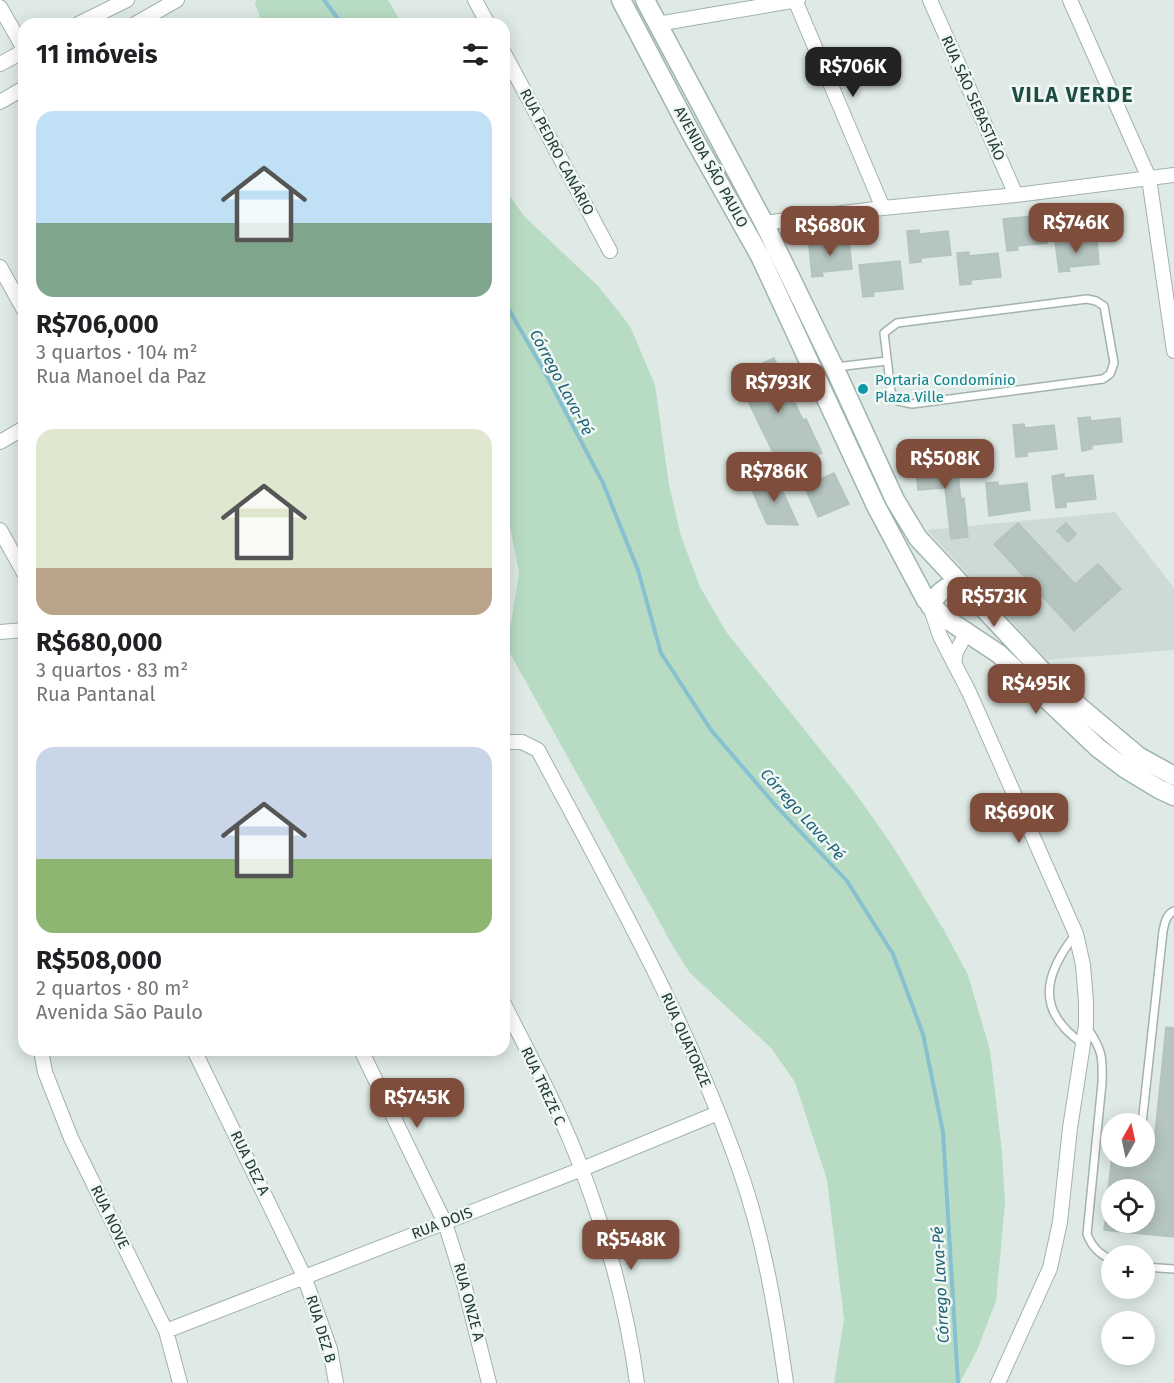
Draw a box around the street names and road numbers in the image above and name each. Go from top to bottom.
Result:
street label: RUA SÃO SEBASTIÃO [937,33,1009,163]
street label: RUA PEDRO CANÁRIO [516,86,598,218]
street label: AVENIDA SÃO PAULO [670,103,752,231]
street label: RUA QUATORZE [657,990,715,1090]
street label: RUA TREZE C [517,1044,569,1129]
street label: RUA DEZ A [227,1128,273,1198]
street label: RUA NOVE [87,1182,133,1252]
street label: RUA DOIS [409,1203,475,1243]
street label: RUA ONZE A [450,1261,488,1344]
street label: RUA DEZ B [302,1293,340,1365]

